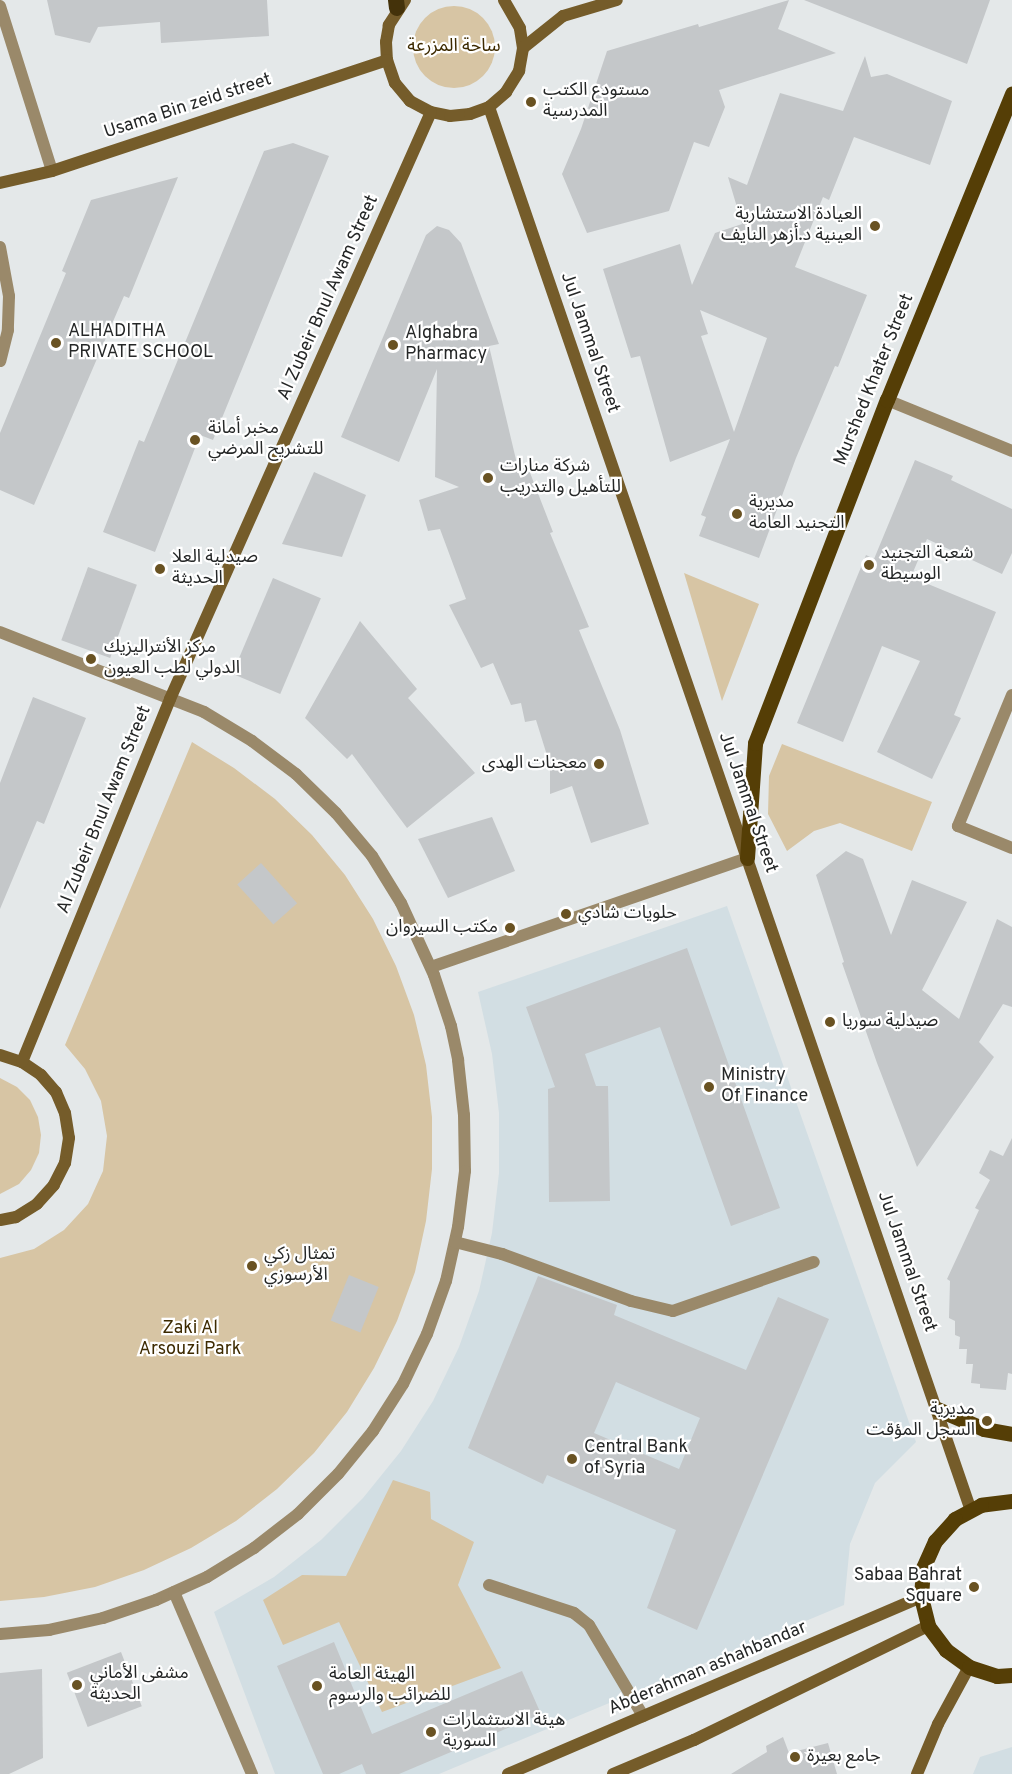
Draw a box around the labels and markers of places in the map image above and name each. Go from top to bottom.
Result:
place label: مستودع الكتب المدرسية [543,81,649,124]
marker: مستودع الكتب المدرسية [524,95,538,109]
place label: العيادة الاستشارية العينية د.أزهر النايف [721,205,862,248]
marker: العيادة الاستشارية العينية د.أزهر النايف [866,217,884,235]
place label: ALHADITHA PRIVATE SCHOOL [68,322,213,364]
place label: Alghabra Pharmacy [405,324,487,366]
marker: ALHADITHA PRIVATE SCHOOL [49,336,63,350]
marker: Alghabra Pharmacy [386,338,400,352]
place label: مخبر أمانة للتشريح المرضي [208,419,323,462]
marker: مخبر أمانة للتشريح المرضي [186,431,204,449]
place label: شركة منارات للتأهيل والتدريب [500,457,621,500]
marker: شركة منارات للتأهيل والتدريب [481,471,495,485]
place label: مديرية التجنيد العامة [749,493,845,536]
marker: مديرية التجنيد العامة [730,507,744,521]
place label: شعبة التجنيد الوسيطة [881,544,973,586]
place label: صيدلية العلا الحديثة [172,548,258,590]
marker: شعبة التجنيد الوسيطة [862,558,876,572]
marker: صيدلية العلا الحديثة [153,562,167,576]
place label: مركز الأنتراليزيك الدولي لطب العيون [104,638,240,680]
marker: مركز الأنتراليزيك الدولي لطب العيون [82,650,100,668]
place label: معجنات الهدى [482,753,587,775]
marker: معجنات الهدى [592,757,606,771]
place label: حلويات شادي [578,903,677,925]
marker: حلويات شادي [559,907,573,921]
place label: مكتب السيروان [386,917,498,939]
marker: مكتب السيروان [503,921,517,935]
place label: صيدلية سوريا [842,1011,938,1033]
marker: صيدلية سوريا [823,1015,837,1029]
place label: Ministry Of Finance [721,1066,808,1108]
marker: Ministry Of Finance [702,1080,716,1094]
place label: تمثال زكي الأرسوزي [264,1245,335,1288]
marker: تمثال زكي الأرسوزي [245,1259,259,1273]
place label: مديرية السجل المؤقت [866,1400,975,1442]
marker: مديرية السجل المؤقت [980,1414,994,1428]
place label: Central Bank of Syria [584,1438,688,1480]
marker: Central Bank of Syria [565,1452,579,1466]
place label: Sabaa Bahrat Square [854,1566,962,1608]
marker: Sabaa Bahrat Square [967,1580,981,1594]
place label: مشفى الأماني الحديثة [90,1664,189,1706]
place label: الهيئة العامة للضرائب والرسوم [329,1665,451,1708]
marker: مشفى الأماني الحديثة [68,1676,86,1694]
marker: الهيئة العامة للضرائب والرسوم [310,1679,324,1693]
place label: هيئة الاستثمارات السورية [443,1711,565,1754]
marker: هيئة الاستثمارات السورية [424,1725,438,1739]
place label: جامع بعيرة [807,1746,881,1768]
marker: جامع بعيرة [788,1750,802,1764]

